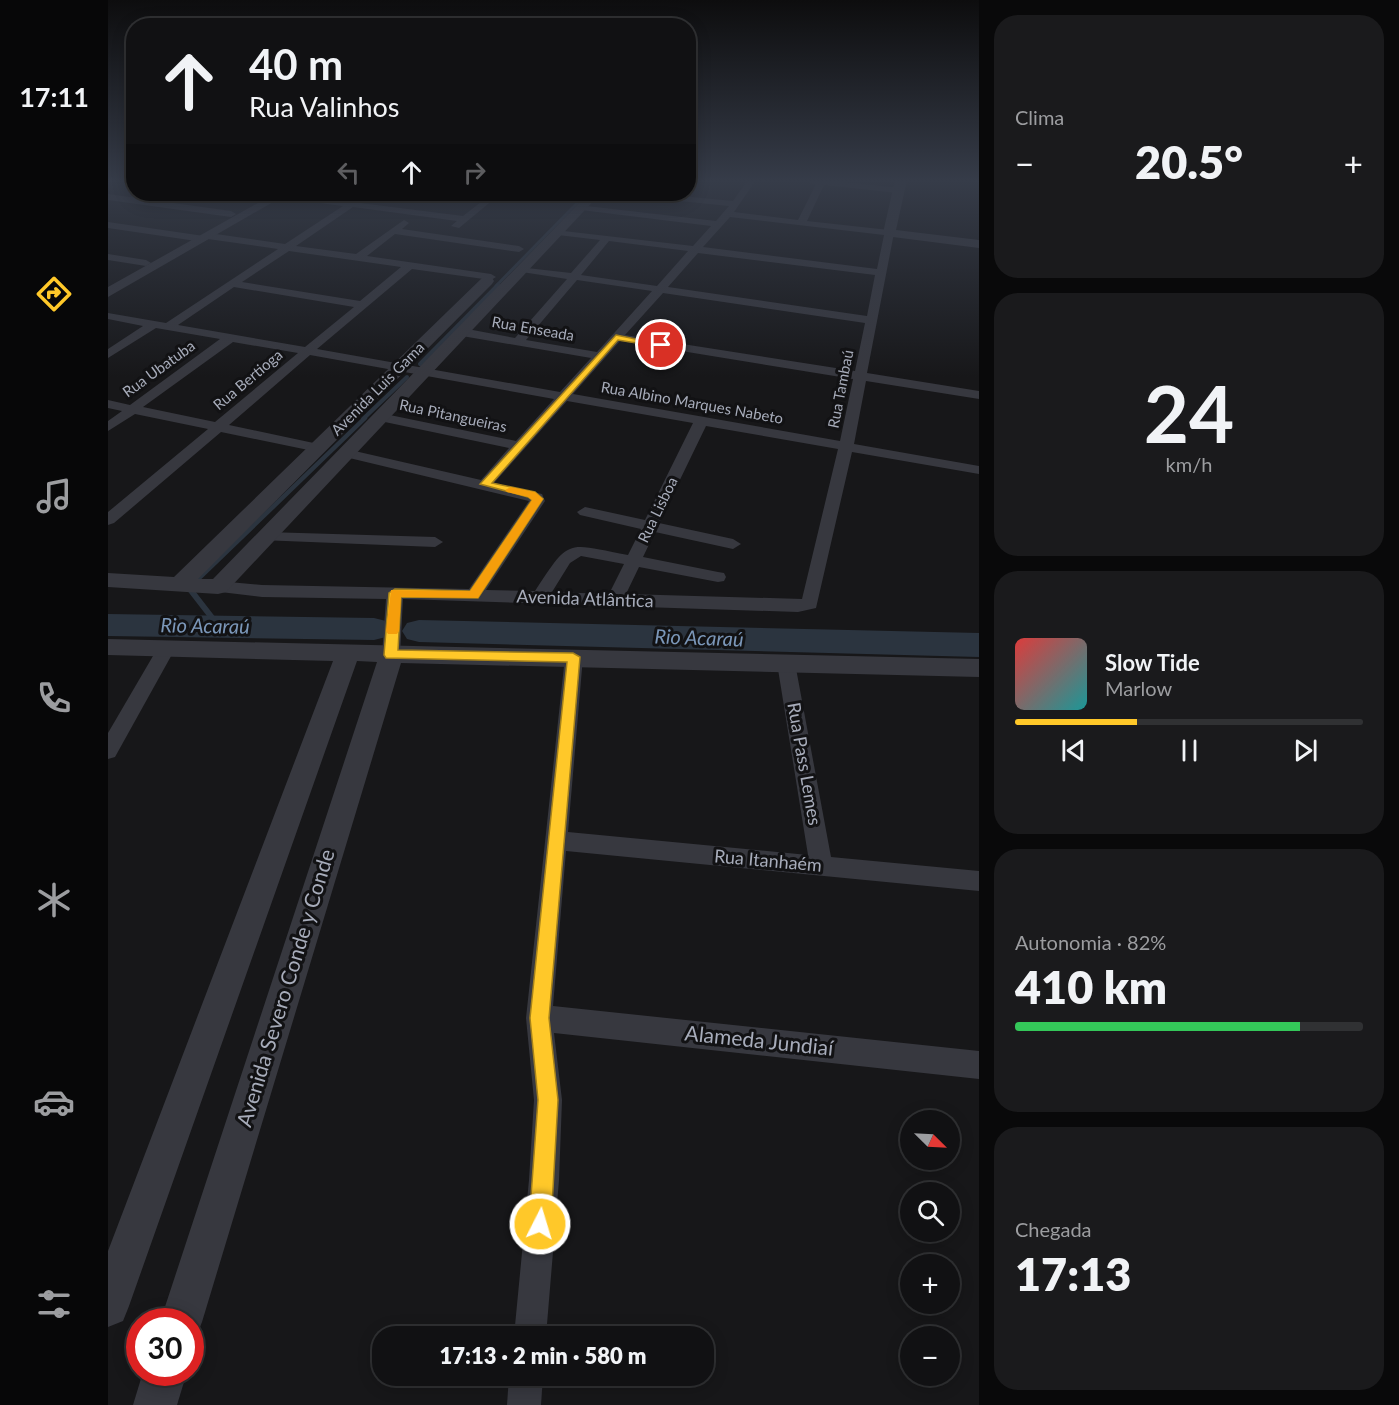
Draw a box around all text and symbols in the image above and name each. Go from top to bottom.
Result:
text: 40 m [249,39,343,89]
icon: ahead [150,42,228,120]
text: 17:11 [19,80,89,113]
text: Rua Valinhos [249,90,399,123]
text: Clima [1015,105,1064,129]
text: 20.5° [1135,135,1243,189]
text: − [1015,143,1034,183]
text: + [1344,143,1363,183]
icon: left [332,156,365,189]
icon: ahead [395,156,428,189]
icon: right [458,156,491,189]
icon: directions [33,273,75,315]
street label: Rua Enseada [491,312,576,344]
pin [635,319,686,370]
icon: arrive [644,328,677,361]
street label: Rua Ubatuba [119,336,198,400]
street label: Avenida Luis Gama [327,338,428,439]
street label: Rua Bertioga [209,345,286,413]
street label: Rua Tambaú [824,348,856,430]
text: 24 [1144,366,1234,460]
street label: Rua Albino Marques Nabeto [600,377,785,427]
street label: Rua Pitangueiras [398,395,509,435]
text: km/h [1166,452,1212,476]
street label: Rua Lisboa [633,474,681,545]
icon: music [33,475,75,517]
street label: Avenida Atlântica [516,585,654,611]
water label: Rio Acaraú [160,612,250,638]
water label: Rio Acaraú [654,623,744,651]
text: Slow Tide [1105,649,1200,676]
text: Marlow [1105,676,1172,700]
icon: phone [33,677,75,719]
street label: Rua Pass Lemes [783,701,827,827]
icon: previous [1057,734,1090,767]
icon: pause [1173,734,1206,767]
icon: next [1289,734,1322,767]
street label: Rua Itanhaém [713,844,823,876]
street label: Avenida Severo Conde y Conde [230,846,339,1129]
icon: climate [33,879,75,921]
text: Autonomia · 82% [1015,930,1166,954]
text: 410 km [1015,960,1167,1014]
street label: Alameda Jundiaí [684,1019,836,1060]
icon: car [33,1081,75,1123]
north arrow [900,1110,960,1170]
map controls [900,1110,960,1386]
button: search [900,1182,960,1242]
position arrow [508,1192,572,1256]
text: Chegada [1015,1217,1092,1241]
text: 17:13 [1015,1247,1131,1301]
button: + [900,1254,960,1314]
icon: filters [33,1283,75,1325]
speed limit sign: 30 [126,1308,204,1386]
button: − [900,1326,960,1386]
text: 17:13 · 2 min · 580 m [440,1342,646,1369]

